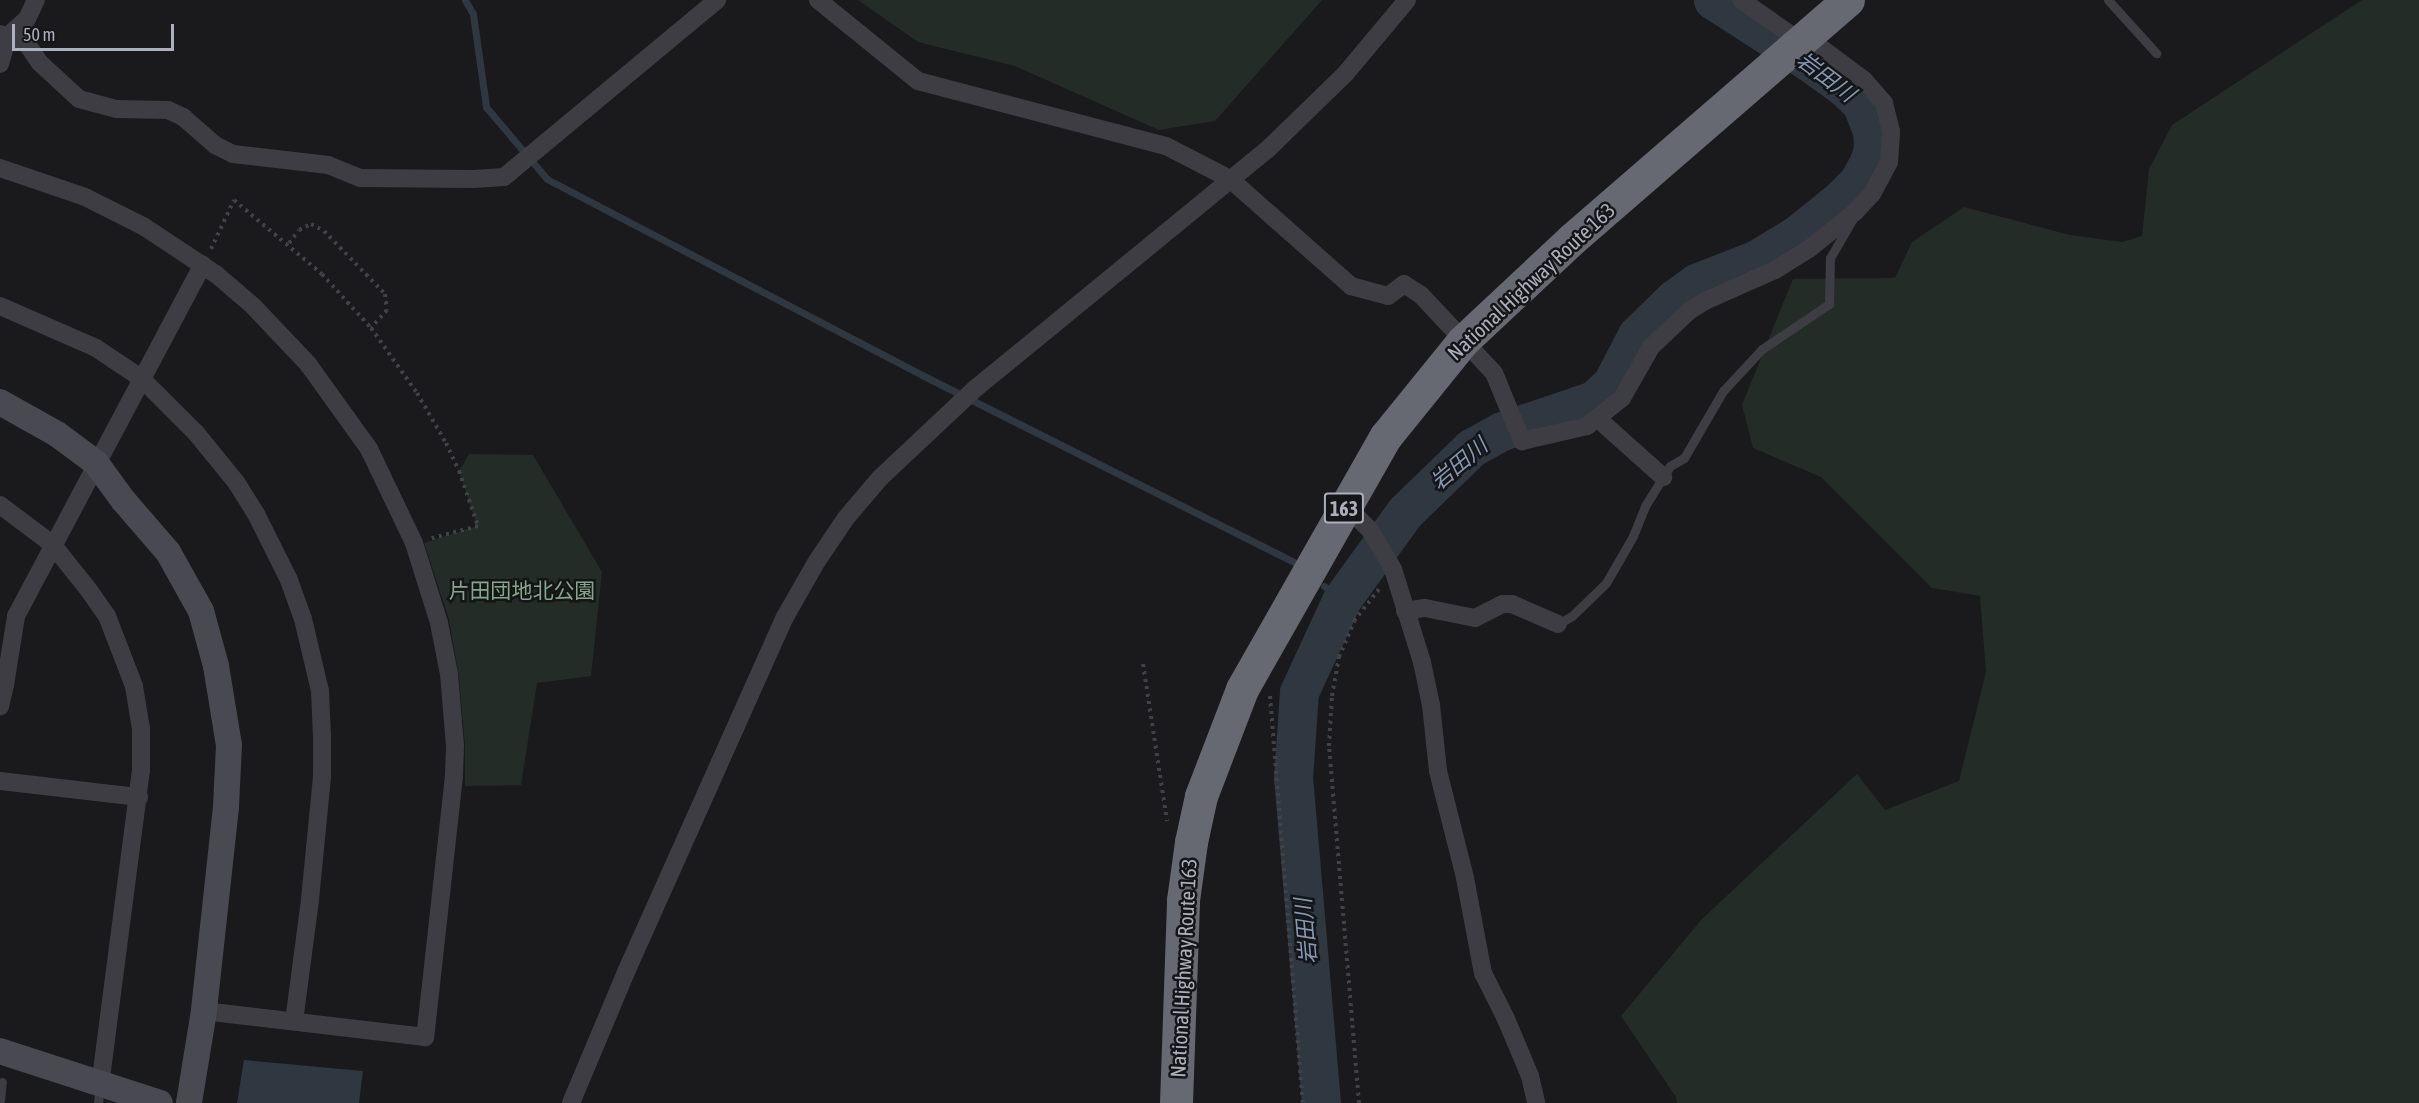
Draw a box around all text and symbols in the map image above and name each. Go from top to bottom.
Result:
scale bar [15,12,177,50]
text: 50 m [23,24,55,45]
water label: 岩田川 [1792,47,1860,107]
street label: National Highway Route 163 [1442,197,1620,365]
water label: 岩田川 [1425,433,1493,495]
road number: 163 [1323,491,1365,525]
park label: 片田団地北公園 [449,577,595,603]
street label: National Highway Route 163 [1165,858,1201,1078]
water label: 岩田川 [1290,897,1322,965]

